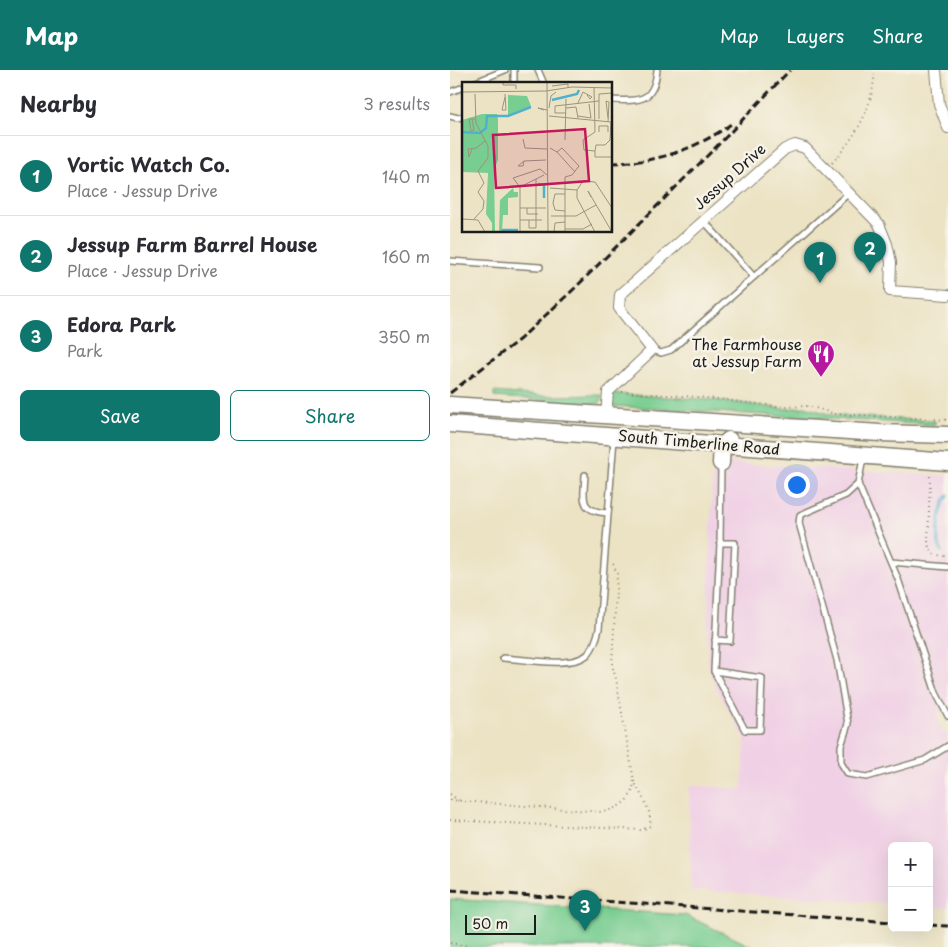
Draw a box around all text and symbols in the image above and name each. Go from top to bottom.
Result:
text: Map [25,17,78,53]
text: Map [720,22,759,49]
text: Layers [787,22,844,49]
text: Share [872,22,923,49]
inset map [462,82,612,232]
text: Nearby [20,87,97,119]
text: 3 results [363,91,430,115]
street label: Jessup Drive [688,137,770,215]
text: Vortic Watch Co. [67,150,230,178]
text: 1 [32,164,40,188]
text: 140 m [382,164,430,188]
text: Place · Jessup Drive [67,178,218,202]
text: Jessup Farm Barrel House [67,230,317,258]
pin: 2 [854,232,886,273]
pin: 1 [804,242,836,283]
text: 2 [30,244,42,268]
text: 160 m [382,244,430,268]
text: Place · Jessup Drive [67,258,218,282]
text: Edora Park [67,310,176,338]
text: 3 [31,324,41,348]
text: 350 m [378,324,430,348]
place label: The Farmhouse at Jessup Farm [691,332,802,372]
text: Park [67,338,103,362]
restaurant icon: The Farmhouse at Jessup Farm [806,339,836,378]
button: Save [20,390,220,441]
button: Share [230,390,430,441]
street label: South Timberline Road [617,423,781,460]
your location [784,472,810,498]
map controls [888,842,933,932]
button: + [888,842,933,887]
button: − [888,887,933,932]
pin: 3 [569,890,601,931]
scale bar [465,912,536,935]
text: 50 m [472,913,508,934]

